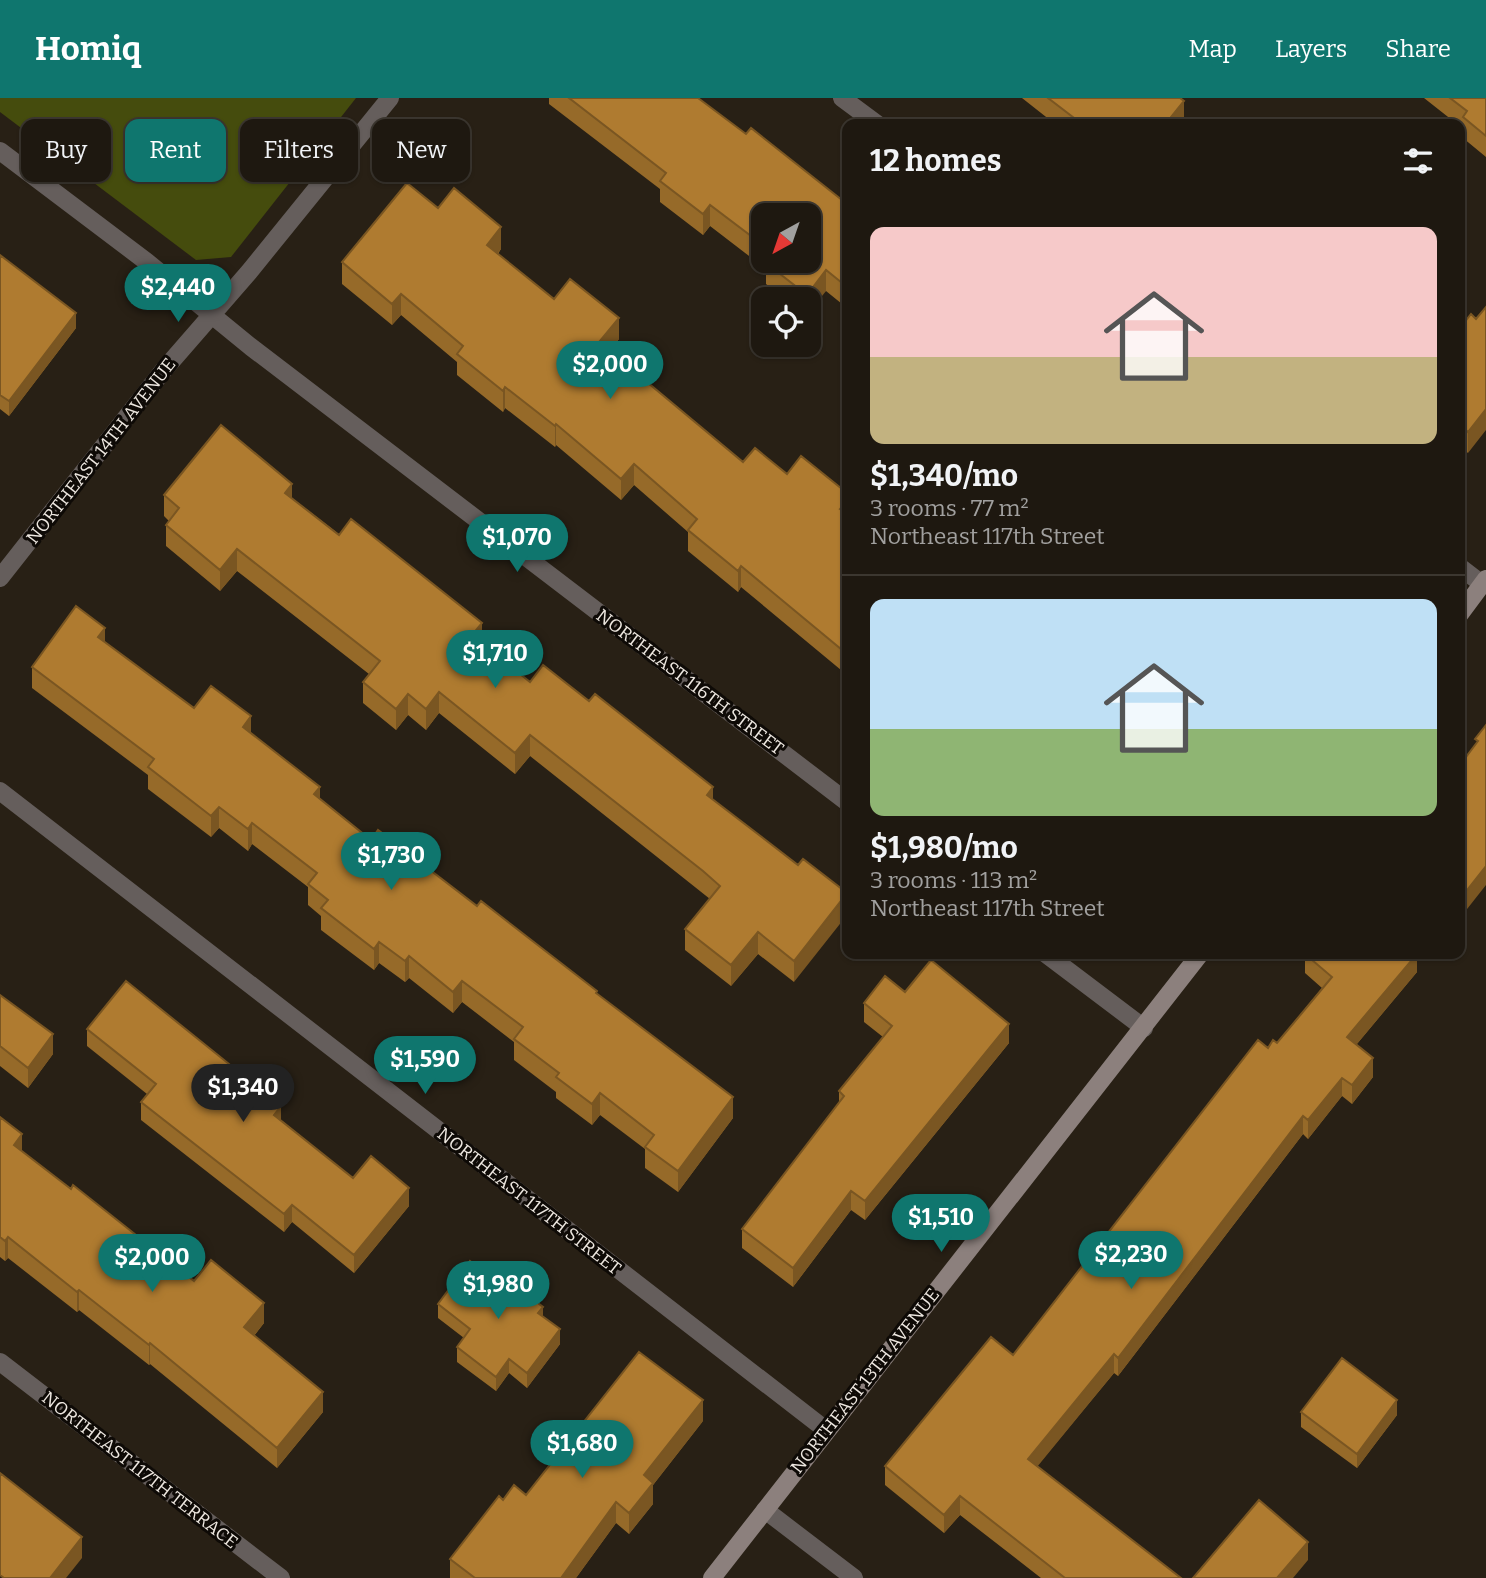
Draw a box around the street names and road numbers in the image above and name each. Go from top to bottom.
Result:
street label: NORTHEAST 14TH AVENUE [22,354,180,548]
street label: NORTHEAST 116TH STREET [592,604,788,760]
street label: NORTHEAST 117TH STREET [433,1122,626,1280]
street label: NORTHEAST 13TH AVENUE [786,1284,944,1478]
street label: NORTHEAST 117TH TERRACE [38,1387,242,1553]

